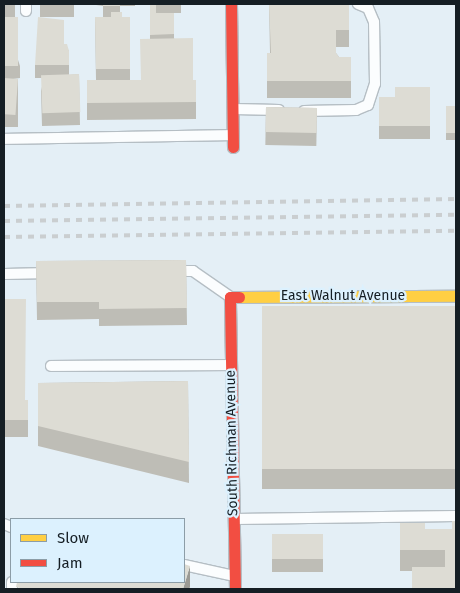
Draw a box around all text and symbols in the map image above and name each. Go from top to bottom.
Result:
street label: East Walnut Avenue [281,288,405,304]
street label: South Richman Avenue [222,370,242,516]
legend [10,518,185,583]
text: Slow [57,529,89,547]
text: Jam [57,554,83,572]

